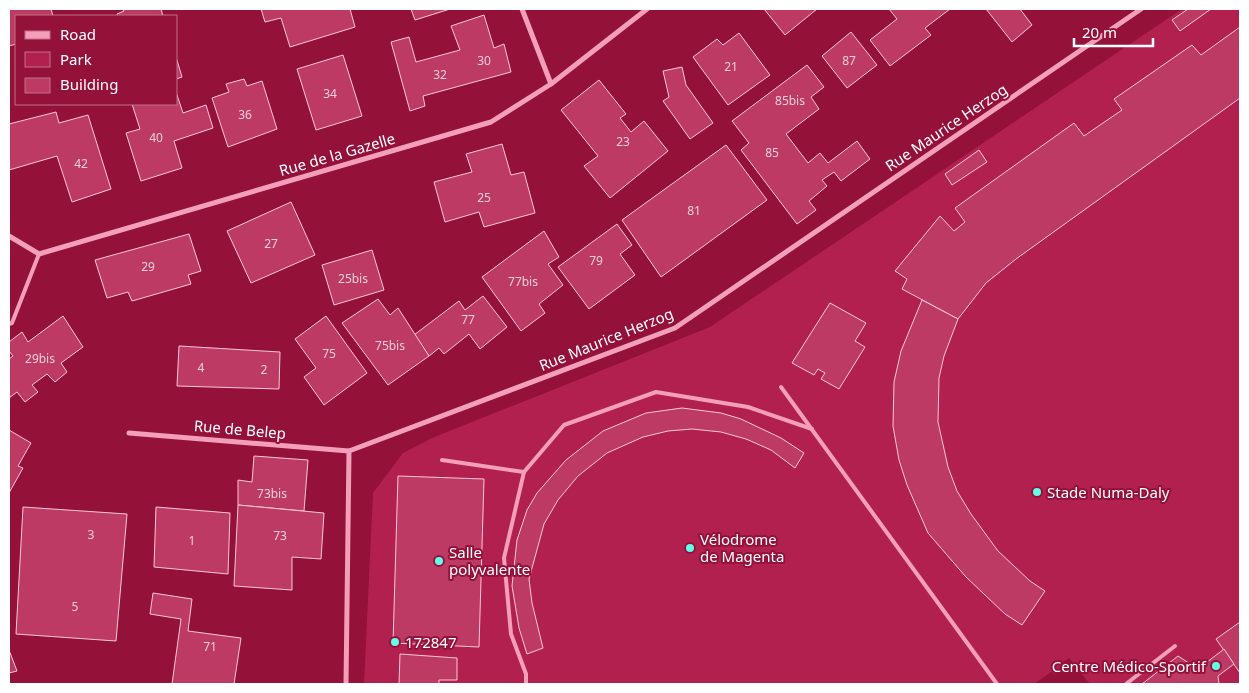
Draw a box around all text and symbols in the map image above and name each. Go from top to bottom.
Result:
legend [15,15,178,105]
scale bar [1074,15,1153,47]
text: 20 m [1082,22,1117,42]
text: Road [60,24,96,44]
text: Park [60,49,92,69]
house number: 30 [477,52,491,69]
house number: 87 [842,52,856,69]
house number: 21 [724,58,738,75]
house number: 32 [433,66,447,83]
text: Building [60,74,118,94]
street label: Rue Maurice Herzog [881,79,1011,175]
house number: 34 [323,85,337,102]
house number: 85bis [775,92,805,109]
house number: 36 [238,106,252,123]
street label: Rue de la Gazelle [277,128,397,180]
house number: 40 [149,129,163,146]
house number: 23 [616,133,630,150]
house number: 85 [765,144,779,161]
house number: 42 [74,155,88,172]
house number: 25 [477,189,491,206]
house number: 81 [687,202,701,219]
house number: 27 [264,235,278,252]
house number: 79 [589,252,603,269]
house number: 29 [141,258,155,275]
house number: 25bis [338,270,368,287]
house number: 77bis [508,273,538,290]
street label: Rue Maurice Herzog [536,303,676,375]
house number: 77 [461,311,475,328]
house number: 75bis [375,337,405,354]
house number: 75 [322,345,336,362]
house number: 29bis [25,350,55,367]
house number: 4 [198,359,205,376]
house number: 2 [261,361,268,378]
street label: Rue de Belep [193,415,287,443]
place label: Stade Numa-Daly [1047,482,1170,502]
house number: 73bis [257,485,287,502]
marker: Stade Numa-Daly [1031,486,1043,498]
house number: 3 [88,526,95,543]
house number: 73 [273,527,287,544]
place label: Vélodrome de Magenta [700,529,784,566]
house number: 1 [189,532,195,549]
place label: Salle polyvalente [449,542,530,579]
marker: Vélodrome de Magenta [684,542,696,554]
marker: Salle polyvalente [433,555,445,567]
house number: 5 [72,598,79,615]
place label: 172847 [405,632,456,652]
marker: 172847 [389,636,401,648]
house number: 71 [203,638,217,655]
place label: Centre Médico-Sportif [1052,656,1207,676]
marker: Centre Médico-Sportif [1210,660,1222,672]

